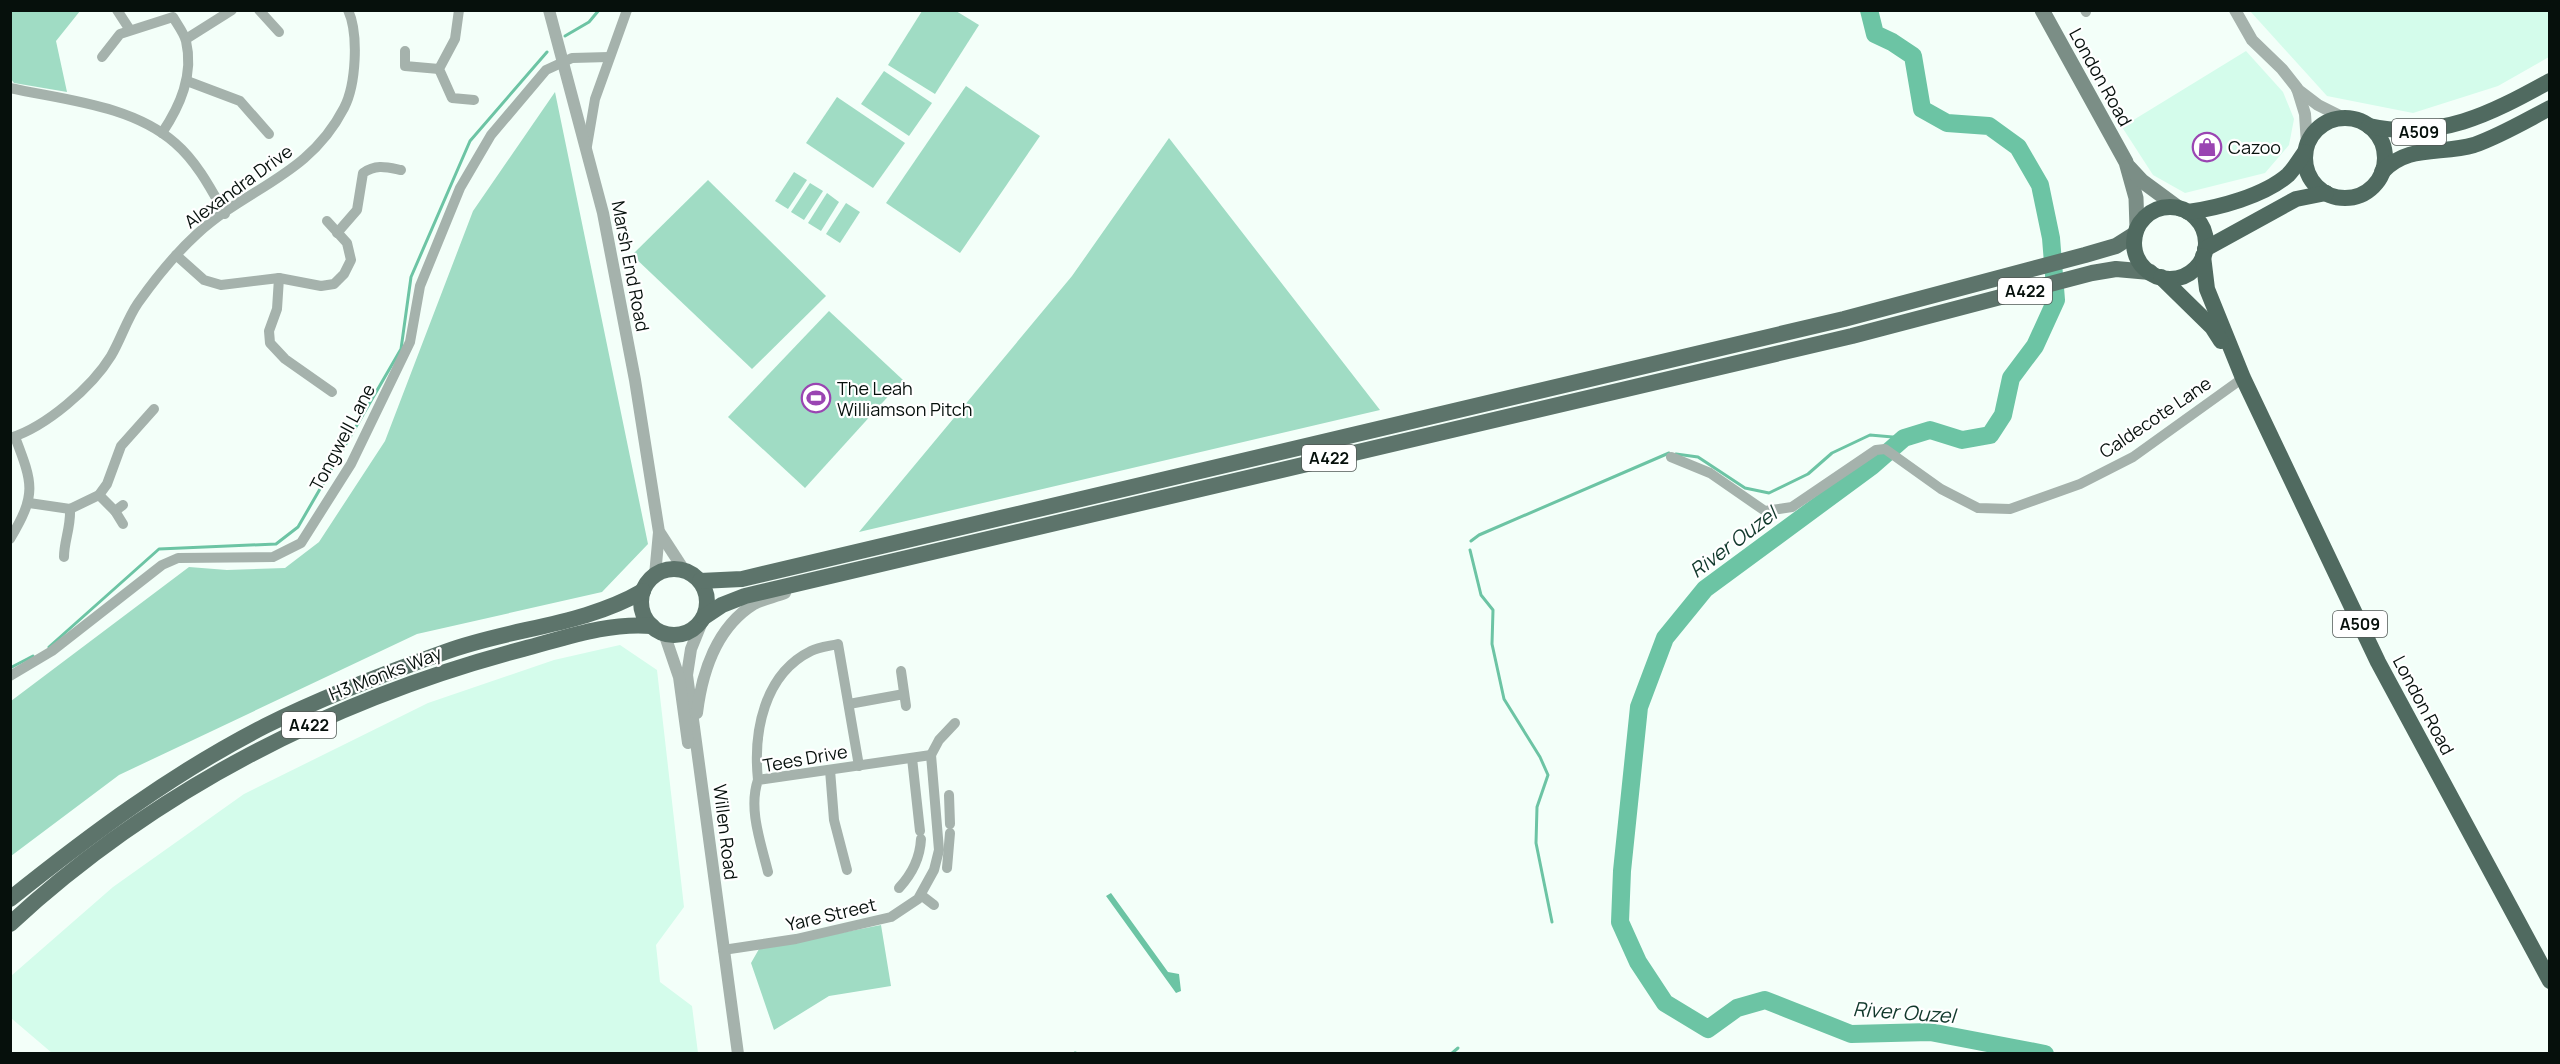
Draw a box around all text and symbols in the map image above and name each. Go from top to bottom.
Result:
street label: London Road [2064,24,2138,130]
road number: A509 [2392,119,2446,145]
shop icon: Cazoo [2191,131,2223,163]
place label: Cazoo [2228,135,2281,159]
street label: Alexandra Drive [179,139,297,233]
street label: Marsh End Road [607,199,655,333]
road number: A422 [1998,278,2052,304]
street label: Caldecote Lane [2094,371,2216,463]
place label: The Leah Williamson Pitch [837,376,973,421]
street label: Tongwell Lane [304,379,380,495]
sports icon: The Leah Williamson Pitch [800,382,832,414]
road number: A422 [1302,445,1356,471]
water label: River Ouzel [1684,499,1784,584]
road number: A509 [2333,611,2387,637]
street label: H3 Monks Way [325,640,445,706]
street label: London Road [2388,651,2460,759]
road number: A422 [282,712,336,738]
street label: Tees Drive [761,739,849,777]
street label: Willen Road [708,783,744,881]
street label: Yare Street [784,892,878,936]
water label: River Ouzel [1852,995,1958,1029]

